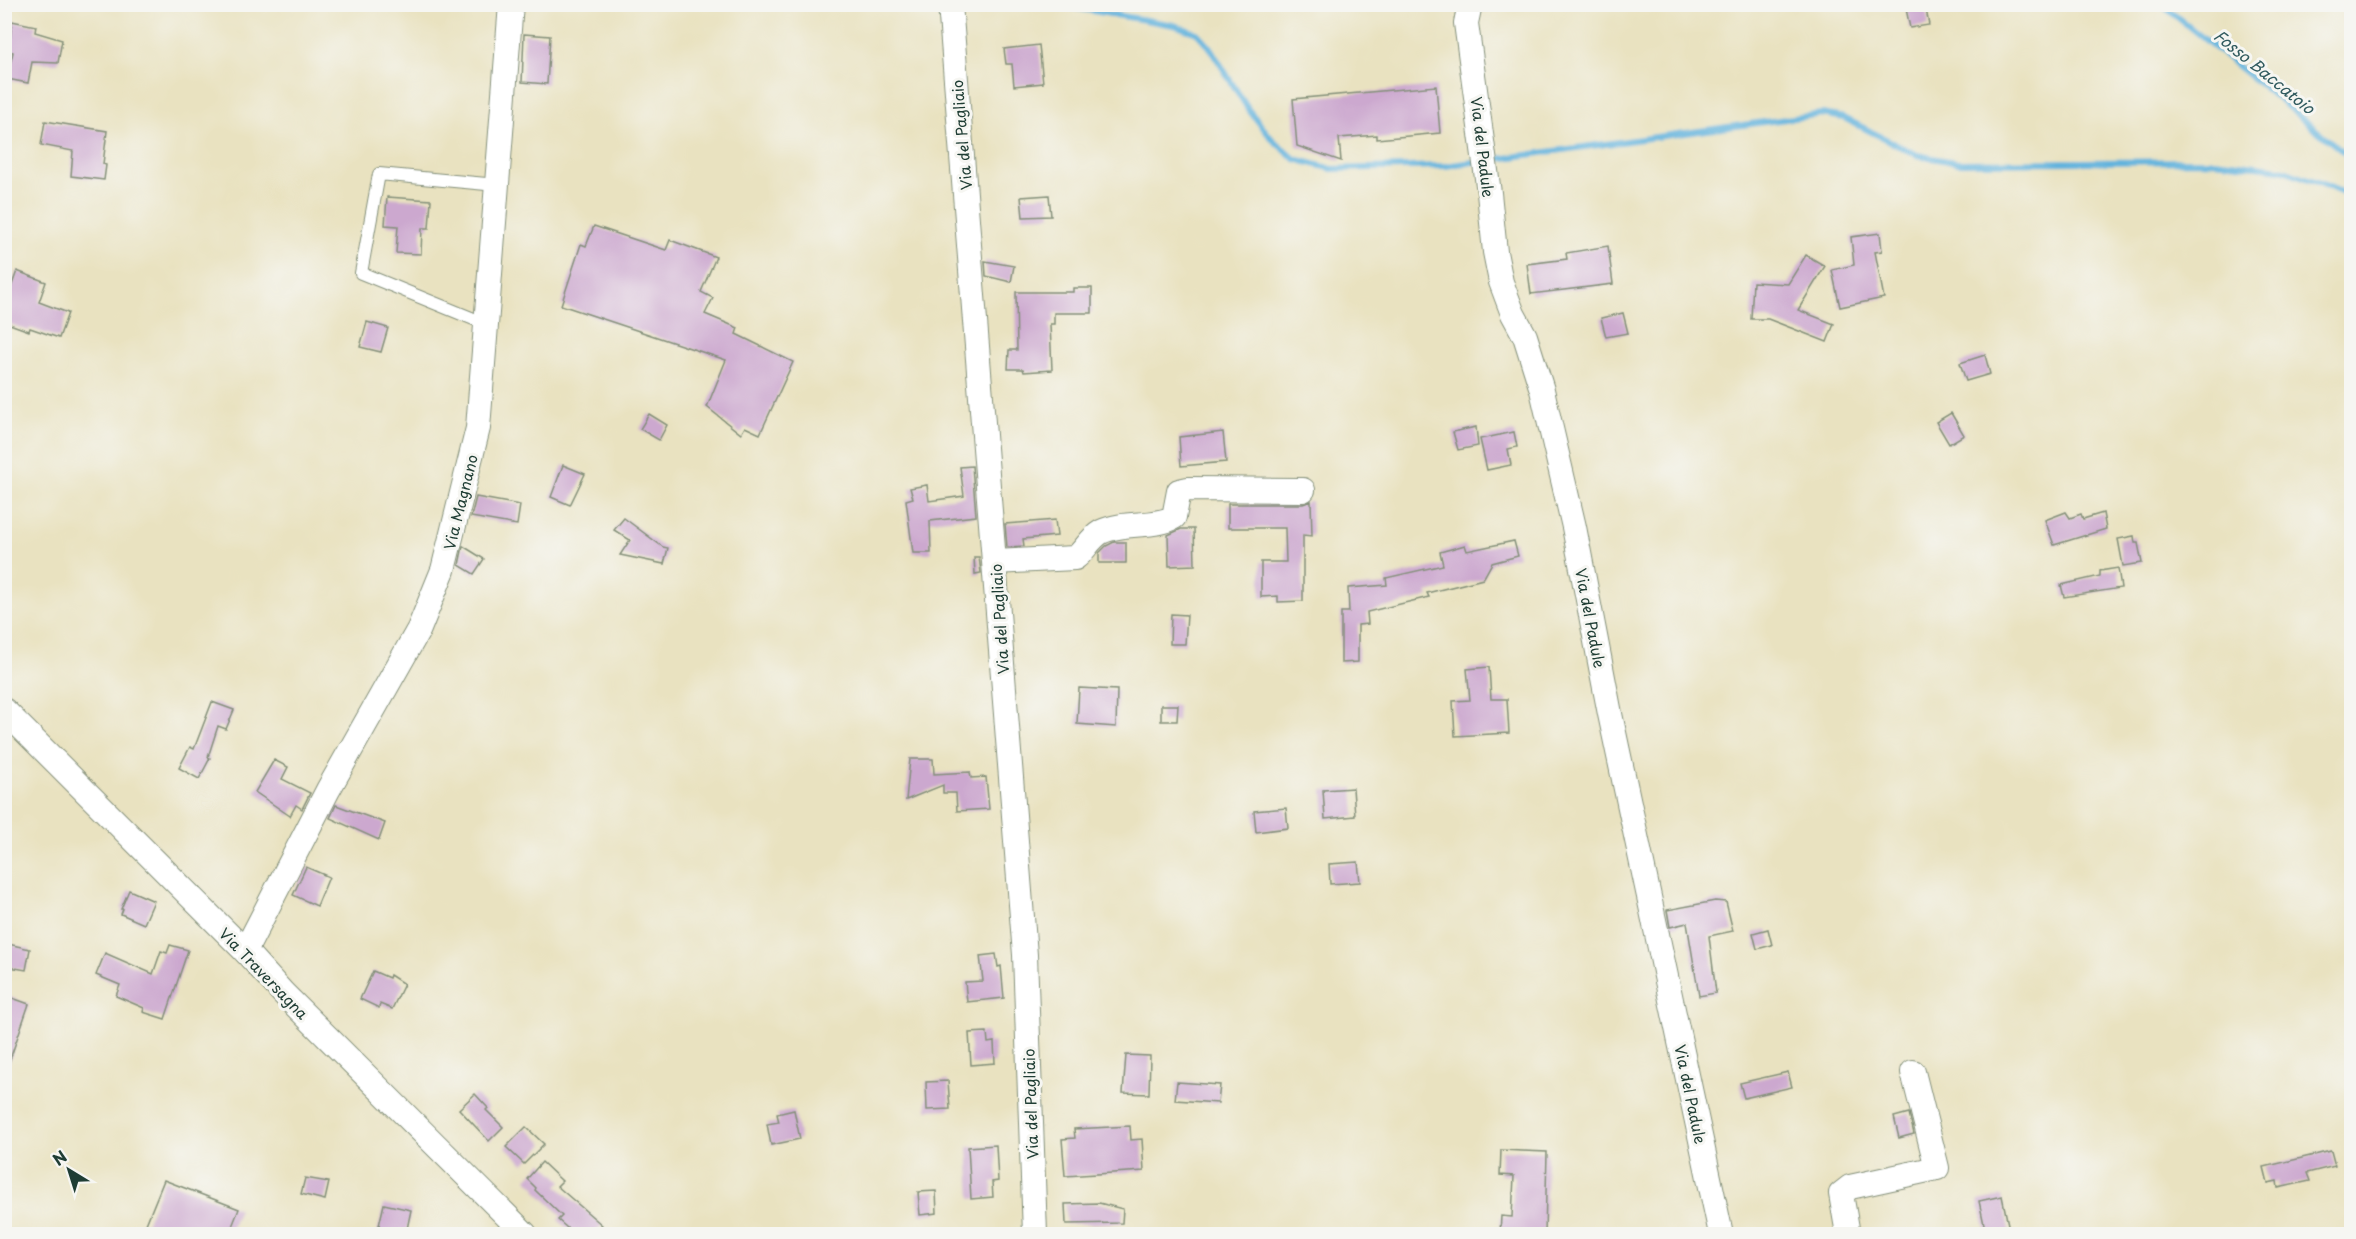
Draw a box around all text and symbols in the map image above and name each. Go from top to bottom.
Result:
water label: Fosso Baccatoio [2210,23,2321,120]
street label: Via del Pagliaio [945,79,977,191]
street label: Via del Padule [1465,95,1501,199]
street label: Via Magnano [437,452,483,552]
street label: Via del Pagliaio [984,563,1014,675]
street label: Via del Padule [1570,566,1612,670]
street label: Via Traversagna [214,922,314,1025]
street label: Via del Padule [1669,1042,1713,1146]
street label: Via del Pagliaio [1017,1048,1043,1160]
north arrow [39,1140,99,1200]
text: N [47,1144,72,1171]

